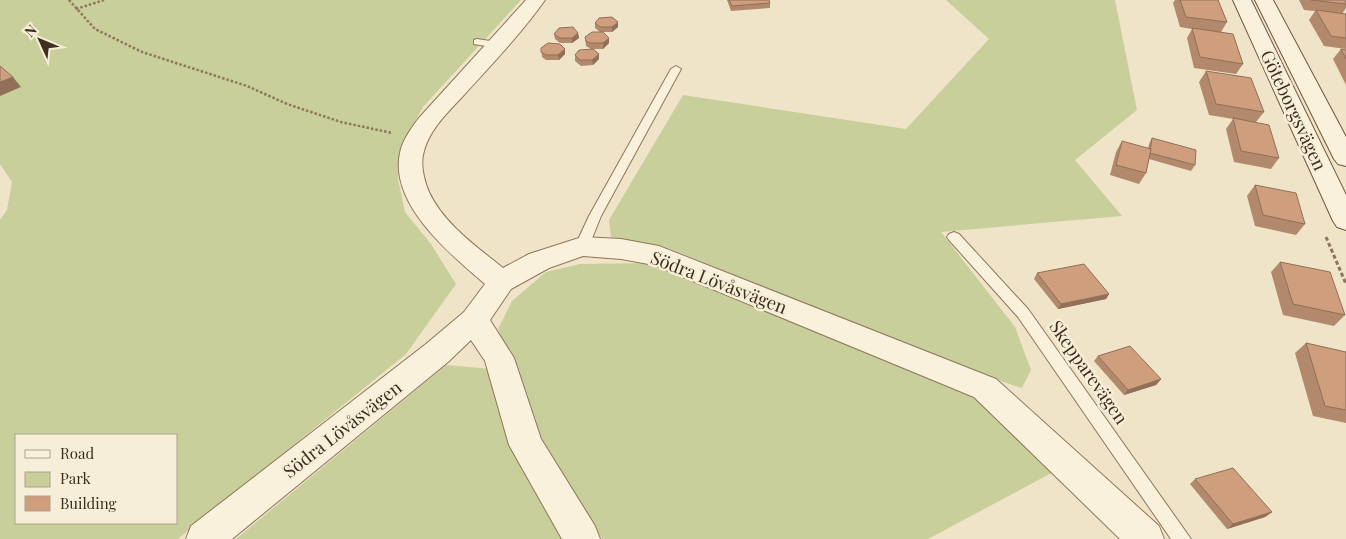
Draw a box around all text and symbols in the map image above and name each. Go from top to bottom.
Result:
north arrow [15,15,65,65]
text: N [20,20,41,41]
street label: Göteborgsvägen [1256,46,1333,174]
street label: Södra Lövåsvägen [647,245,791,319]
street label: Skepparevägen [1044,315,1134,429]
street label: Södra Lövåsvägen [278,375,406,483]
legend [15,434,178,524]
text: Road [60,443,94,463]
text: Park [60,468,92,488]
text: Building [60,493,117,513]

